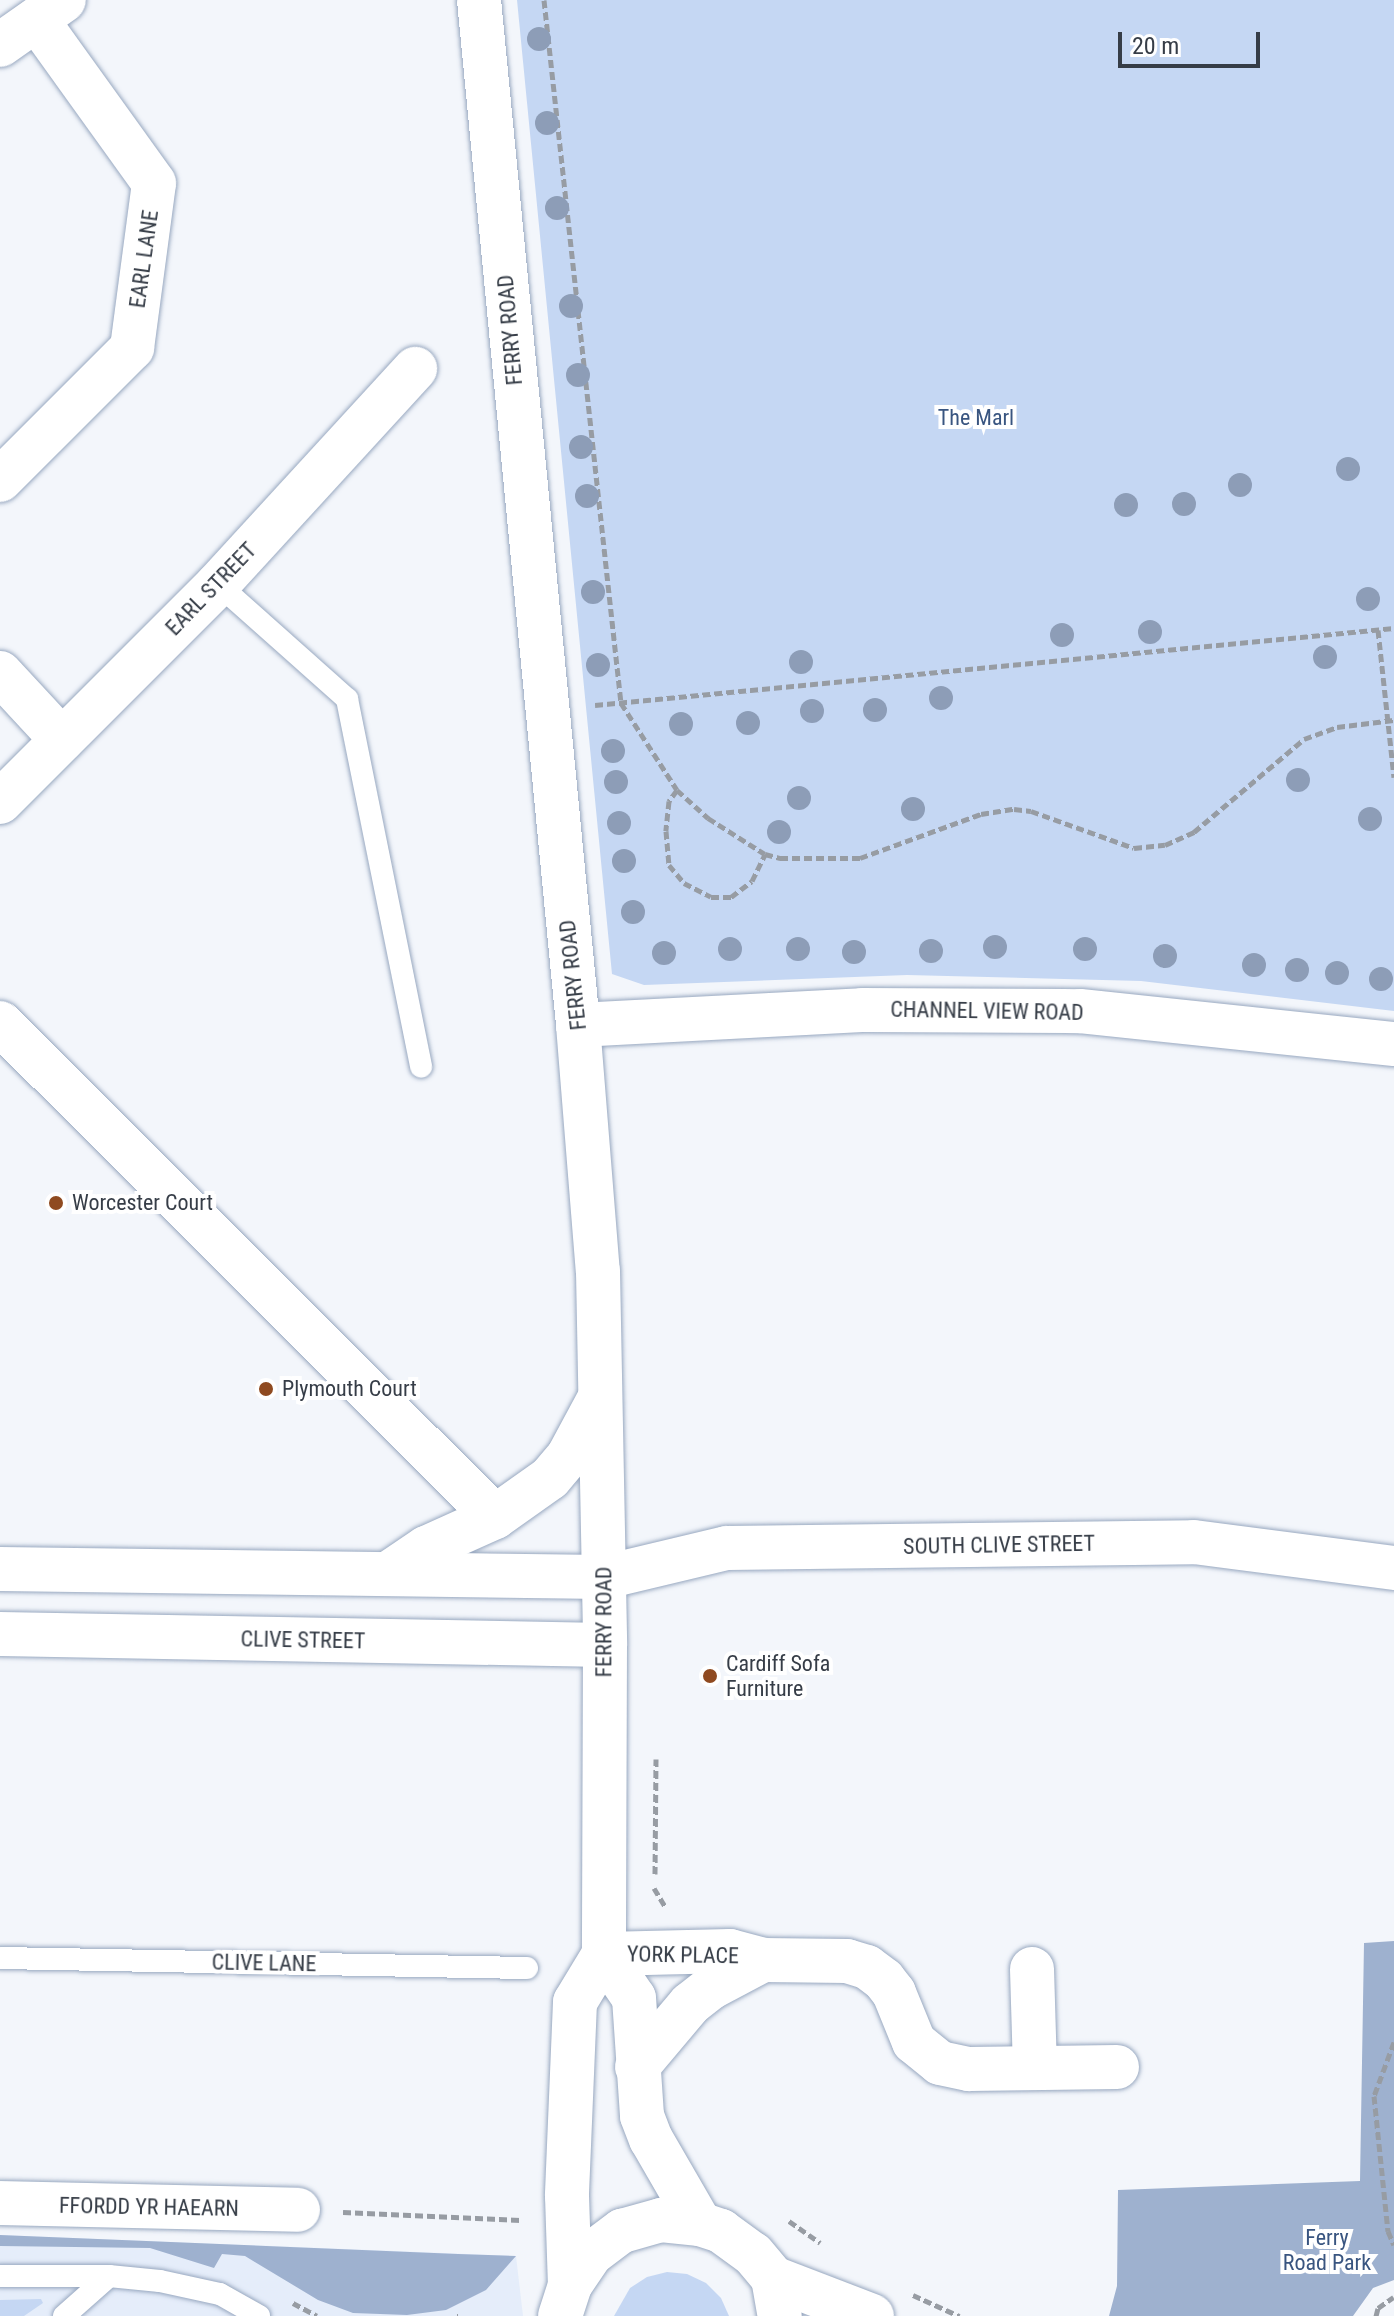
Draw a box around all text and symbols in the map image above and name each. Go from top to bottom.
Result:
scale bar [1122,16,1264,66]
text: 20 m [1132,32,1179,60]
street label: EARL LANE [124,208,164,310]
street label: FERRY ROAD [492,274,528,386]
park label: The Marl [938,405,1014,431]
street label: EARL STREET [160,537,262,641]
street label: FERRY ROAD [554,918,592,1032]
street label: CHANNEL VIEW ROAD [890,996,1084,1026]
place label: Worcester Court [72,1190,213,1216]
marker: Worcester Court [47,1194,65,1212]
place label: Plymouth Court [282,1376,417,1402]
marker: Plymouth Court [257,1380,275,1398]
street label: SOUTH CLIVE STREET [903,1530,1095,1560]
street label: FERRY ROAD [591,1567,617,1677]
street label: CLIVE STREET [240,1626,366,1654]
place label: Cardiff Sofa Furniture [726,1650,830,1702]
marker: Cardiff Sofa Furniture [701,1667,719,1685]
street label: YORK PLACE [627,1941,739,1969]
street label: CLIVE LANE [211,1949,317,1977]
street label: FFORDD YR HAEARN [59,2192,239,2222]
park label: Ferry Road Park [1283,2224,1371,2276]

